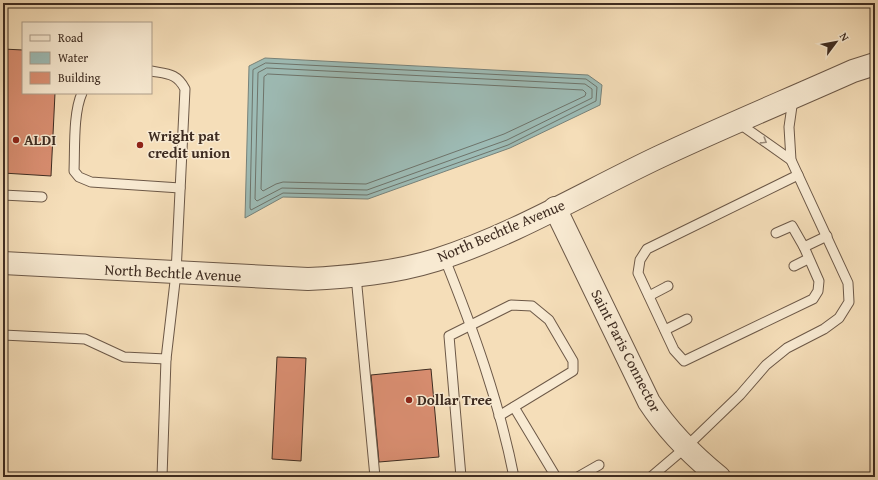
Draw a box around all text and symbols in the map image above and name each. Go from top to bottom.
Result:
legend [22,22,152,94]
north arrow [816,22,856,62]
text: Road [58,29,84,46]
text: N [836,29,854,45]
text: Water [58,49,88,66]
text: Building [58,69,101,86]
place label: Wright pat credit union [148,125,230,163]
place label: ALDI [24,129,56,150]
marker: ALDI [11,135,21,145]
one-way arrow [760,136,767,144]
marker: Wright pat credit union [135,140,145,150]
street label: North Bechtle Avenue [434,194,568,267]
street label: North Bechtle Avenue [104,258,242,287]
street label: Saint Paris Connector [586,285,667,416]
place label: Dollar Tree [417,389,492,410]
marker: Dollar Tree [404,395,414,405]

